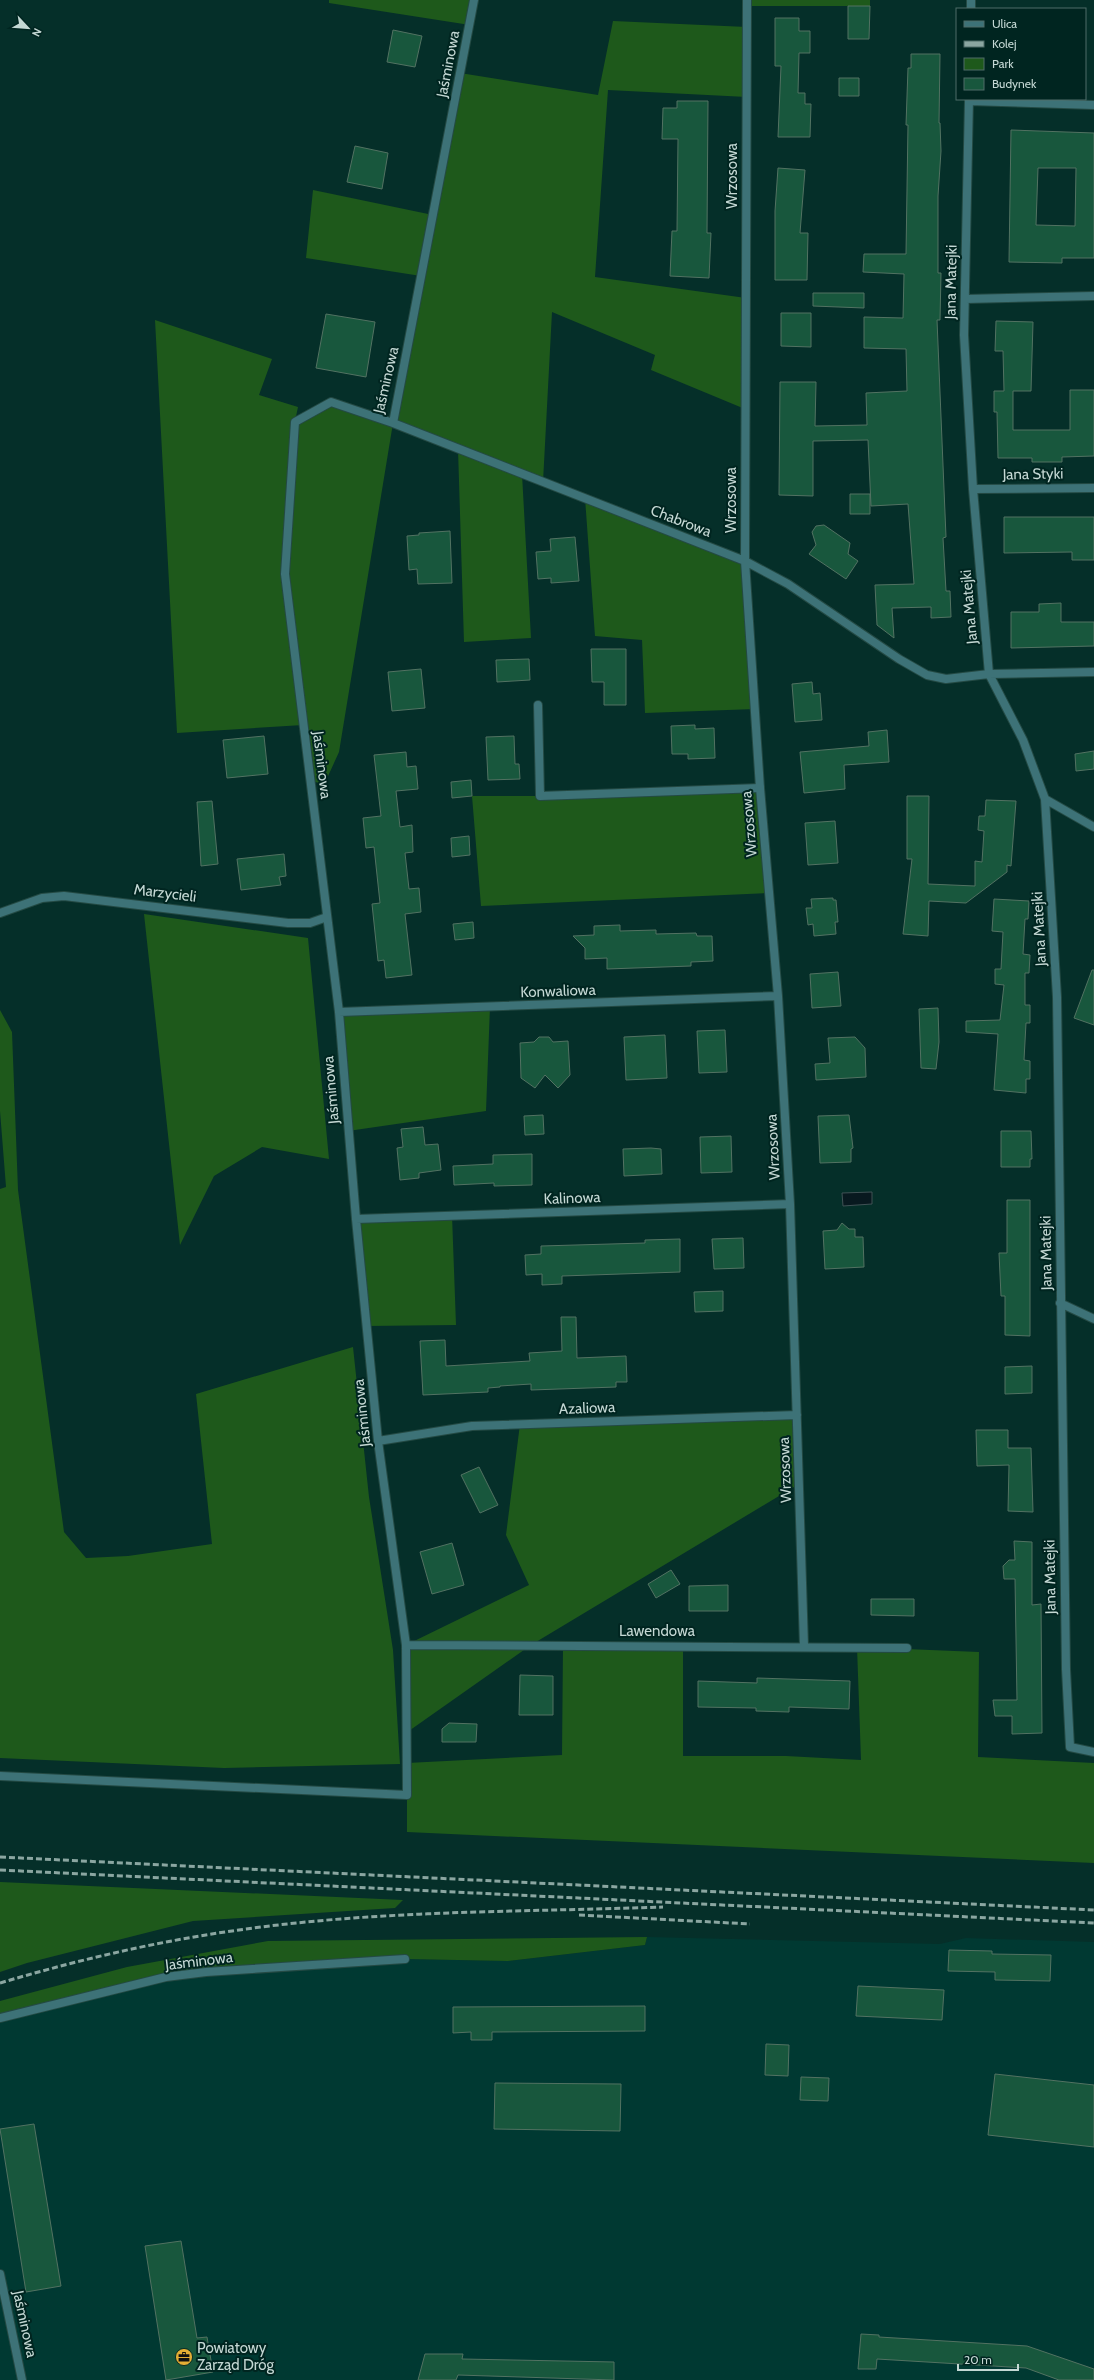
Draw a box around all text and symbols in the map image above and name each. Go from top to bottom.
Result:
north arrow [8,8,48,48]
legend [956,8,1086,100]
text: Ulica [992,16,1017,31]
text: N [29,26,45,39]
street label: Jaśminowa [432,28,463,100]
text: Kolej [992,36,1016,51]
text: Park [992,56,1014,71]
text: Budynek [992,76,1037,91]
street label: Wrzosowa [723,142,741,209]
street label: Jana Matejki [941,244,961,321]
street label: Jaśminowa [369,344,403,416]
street label: Jana Styki [1001,464,1064,484]
street label: Wrzosowa [722,466,740,533]
street label: Chabrowa [648,501,715,541]
street label: Jana Matejki [957,569,981,646]
street label: Jaśminowa [309,729,335,801]
street label: Wrzosowa [737,790,761,858]
street label: Marzycieli [133,880,197,906]
street label: Jana Matejki [1028,891,1050,968]
street label: Konwaliowa [520,981,597,1001]
street label: Jaśminowa [319,1055,343,1126]
street label: Wrzosowa [762,1113,784,1180]
street label: Kalinowa [543,1188,602,1208]
street label: Jana Matejki [1036,1215,1056,1292]
street label: Jaśminowa [349,1377,375,1449]
street label: Azaliowa [558,1398,616,1418]
street label: Wrzosowa [775,1436,795,1503]
street label: Jana Matejki [1040,1539,1060,1616]
street label: Lawendowa [619,1622,696,1640]
street label: Jaśminowa [163,1948,235,1974]
street label: Jaśminowa [9,2288,41,2360]
place label: Powiatowy Zarząd Dróg [197,2339,275,2374]
scale bar [958,2346,1018,2372]
office icon: Powiatowy Zarząd Dróg [174,2347,194,2367]
text: 20 m [964,2352,992,2367]

